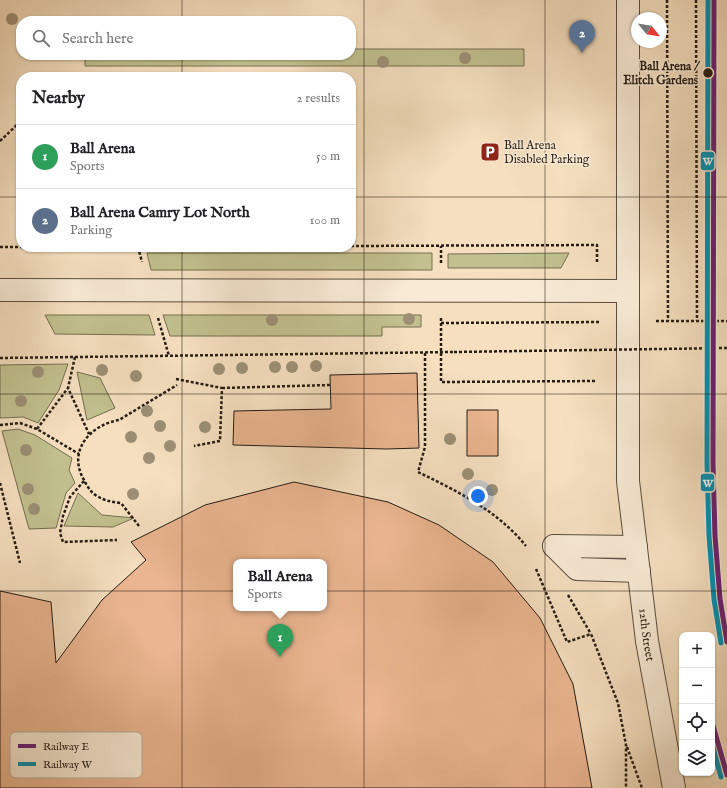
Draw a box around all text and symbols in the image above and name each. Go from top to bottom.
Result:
north arrow [631,12,667,48]
search box [16,16,356,60]
pin: 2 [569,20,595,53]
icon: search [30,27,52,49]
text: Search here [62,29,133,48]
place label: Ball Arena / Elitch Gardens [623,59,701,88]
marker: Ball Arena / Elitch Gardens [701,66,715,80]
text: Nearby [32,88,85,109]
text: 2 results [296,90,340,107]
place label: Ball Arena Disabled Parking [504,138,590,167]
text: Ball Arena [70,139,135,158]
parking icon: Ball Arena Disabled Parking [479,141,501,163]
text: 1 [43,148,47,165]
text: 50 m [316,148,340,165]
line badge: W [700,151,715,171]
text: W [702,155,715,169]
text: Sports [70,158,105,175]
text: Ball Arena Camry Lot North [70,203,250,222]
text: 2 [42,212,48,229]
text: 100 m [310,212,340,229]
text: Parking [70,222,112,239]
line badge: W [700,473,715,492]
text: W [702,477,715,491]
your location [468,486,488,506]
popup [233,559,327,611]
text: Ball Arena [248,567,312,586]
text: Sports [248,586,282,603]
street label: 12th Street [635,608,658,663]
pin: 1 [267,624,293,657]
map controls [679,632,715,776]
button: + [679,632,715,668]
button: − [679,668,715,704]
button: locate [679,704,715,740]
legend [10,732,142,778]
text: Railway E [43,740,89,754]
button: layers [679,740,715,776]
text: Railway W [43,758,92,772]

